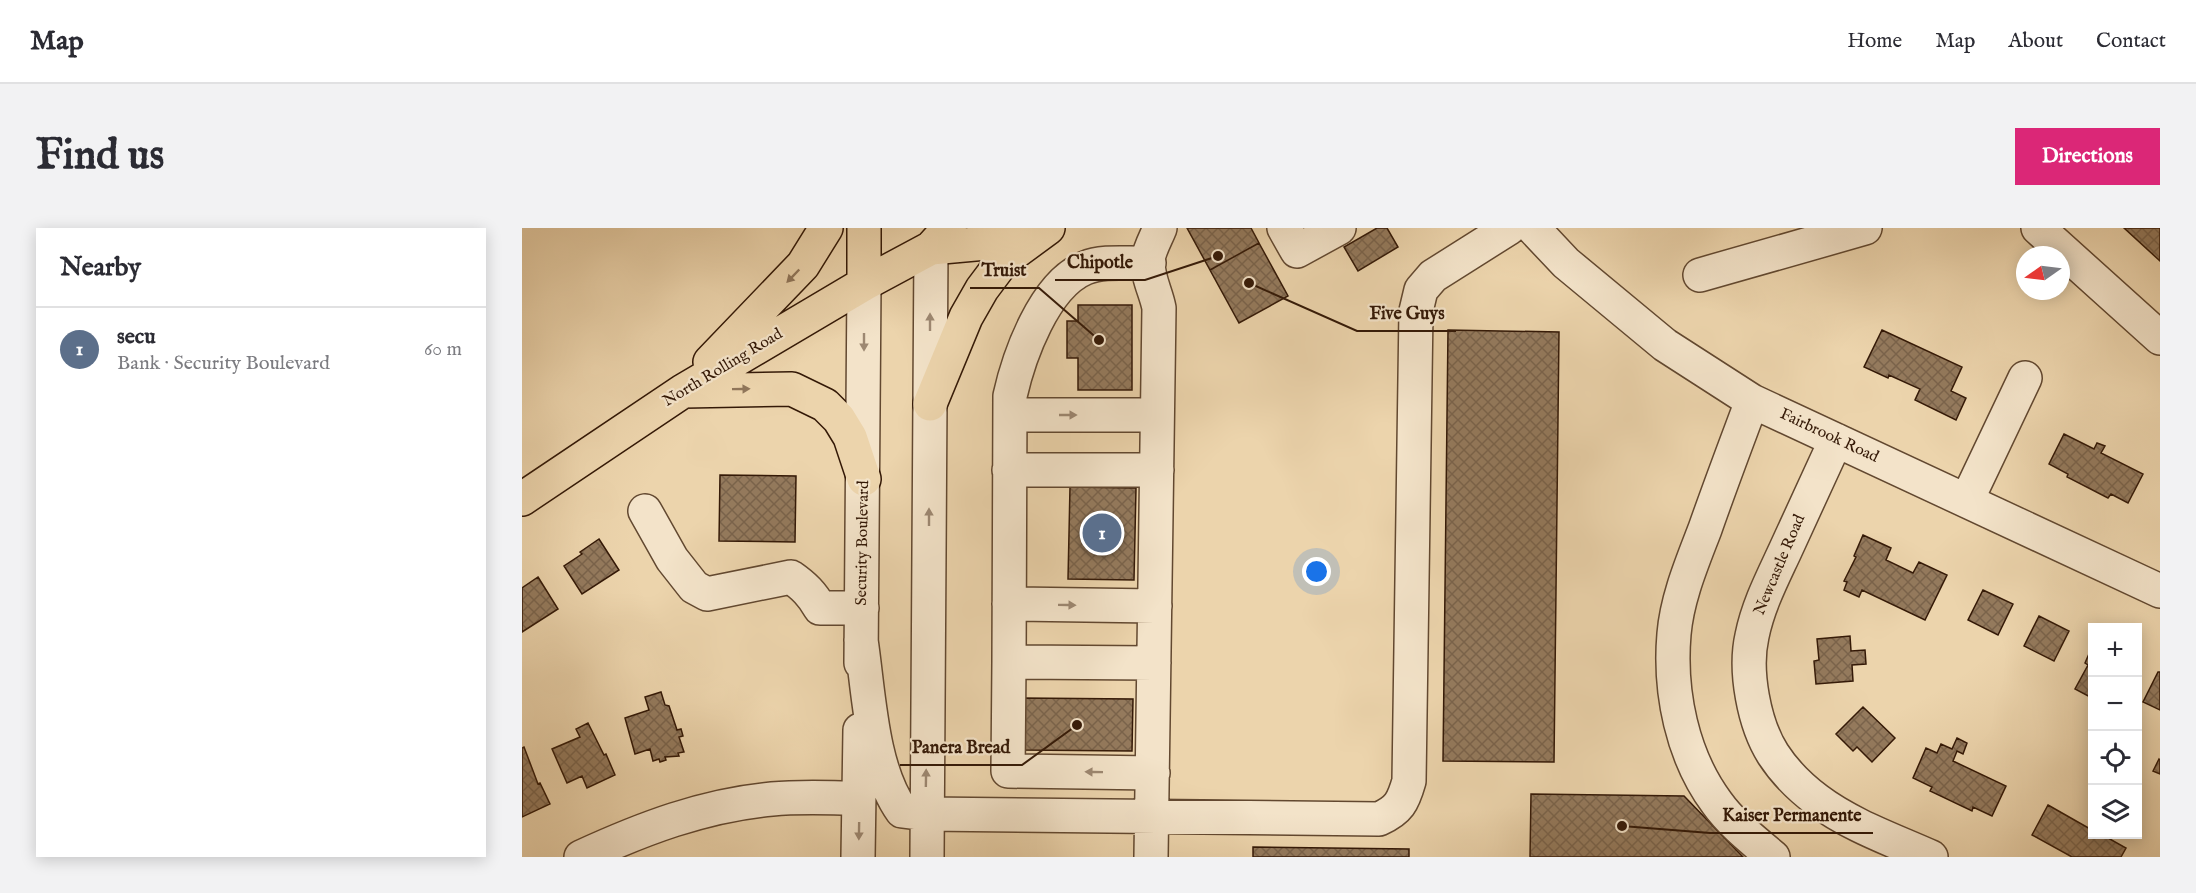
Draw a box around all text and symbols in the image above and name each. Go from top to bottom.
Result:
text: Map [30,24,84,59]
text: Home [1847,28,1902,55]
text: Map [1935,28,1975,55]
text: About [2008,28,2063,55]
text: Contact [2096,28,2166,55]
button: Directions [2015,128,2160,185]
text: Find us [36,130,164,183]
callout: Chipotle [1055,244,1145,280]
north arrow [2016,246,2070,300]
text: Nearby [60,251,141,284]
callout: Truist [970,252,1039,288]
text: Chipotle [1067,252,1134,275]
text: Truist [981,260,1027,283]
one-way arrow [786,268,800,283]
callout: Five Guys [1357,295,1456,331]
text: Five Guys [1369,303,1445,326]
one-way arrow [925,312,935,331]
text: secu [117,323,156,351]
street label: North Rolling Road [660,324,787,412]
one-way arrow [859,333,869,352]
text: 1 [76,337,83,362]
text: 60 m [424,337,462,362]
text: Bank · Security Boulevard [117,351,330,376]
one-way arrow [732,385,751,394]
street label: Fairbrook Road [1776,404,1882,468]
one-way arrow [1059,410,1078,420]
street label: Security Boulevard [852,480,874,606]
one-way arrow [924,507,934,526]
pin: 1 [1082,510,1122,556]
street label: Newcastle Road [1750,511,1810,618]
your location [1302,557,1331,586]
one-way arrow [1058,600,1077,610]
map controls [2088,623,2142,839]
button: + [2088,623,2142,677]
button: − [2088,677,2142,731]
callout: Panera Bread [900,729,1022,765]
button: locate [2088,731,2142,785]
text: Panera Bread [912,737,1011,760]
one-way arrow [1085,767,1104,777]
one-way arrow [921,768,931,787]
button: layers [2088,785,2142,839]
callout: Kaiser Permanente [1710,797,1873,833]
text: Kaiser Permanente [1722,805,1862,828]
one-way arrow [854,822,863,841]

